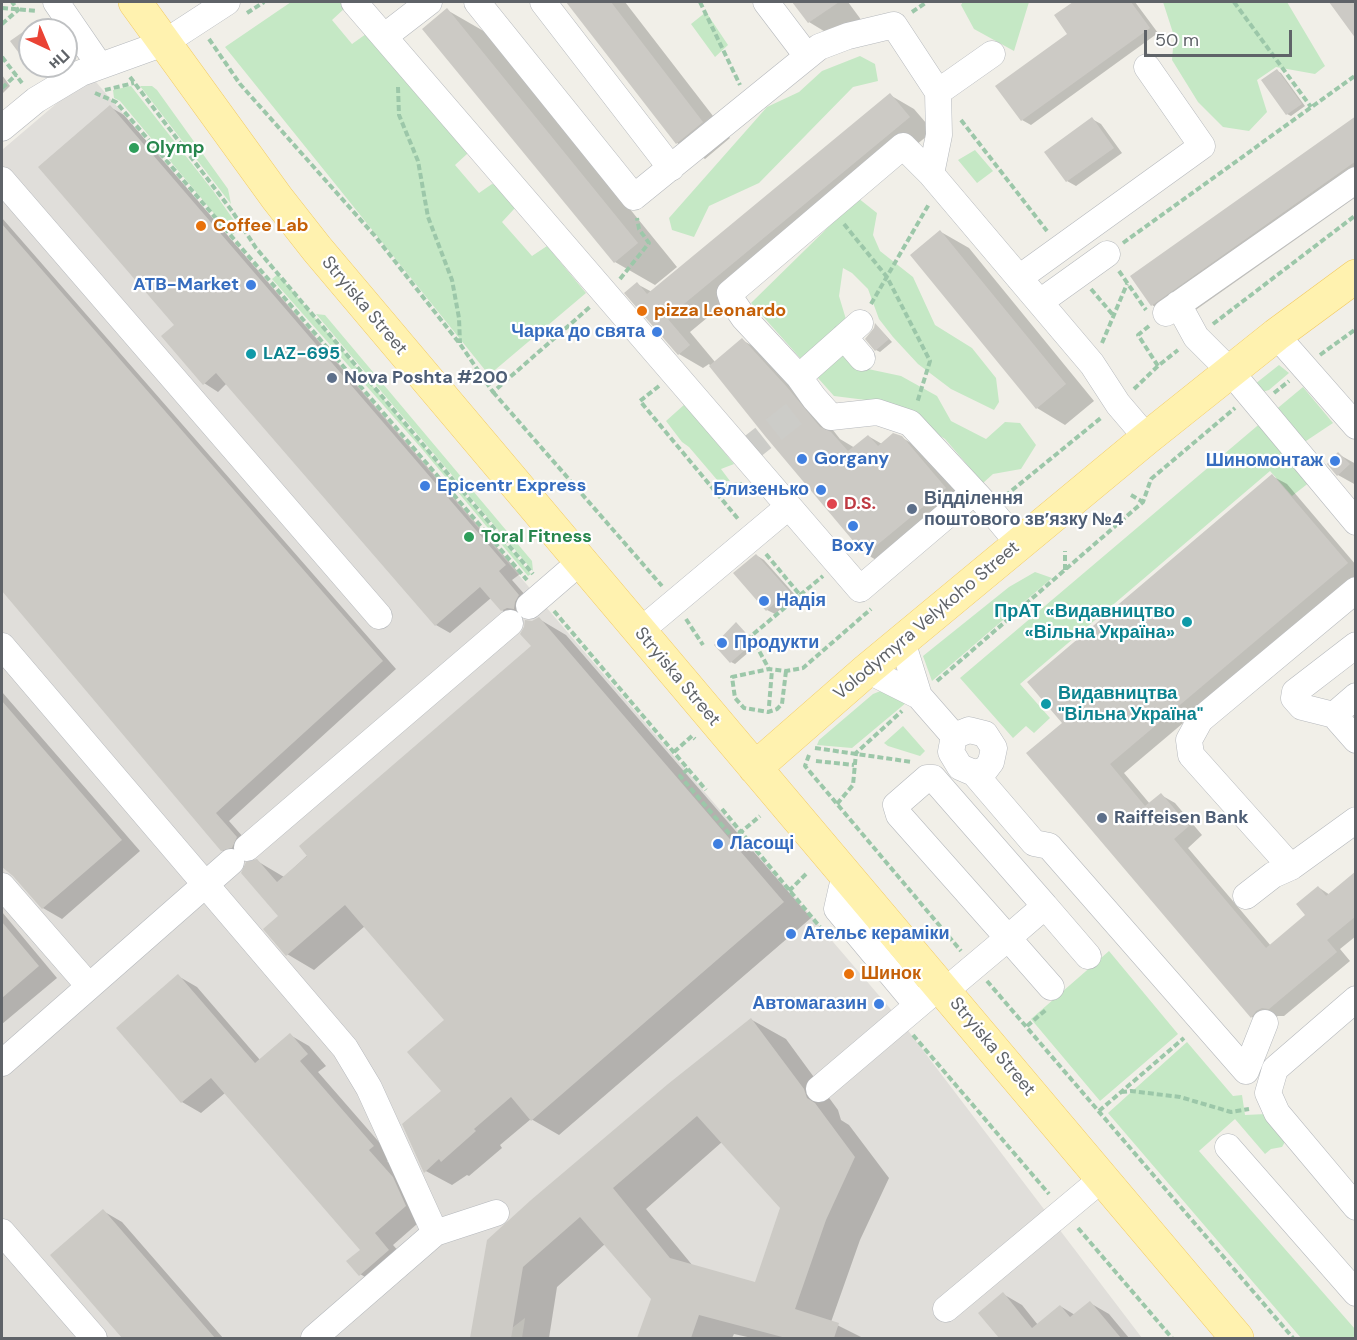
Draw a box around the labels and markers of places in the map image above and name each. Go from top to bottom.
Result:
place label: Olymp [146,137,205,159]
marker: Olymp [127,141,141,155]
place label: Coffee Lab [213,215,309,237]
marker: Coffee Lab [194,219,208,233]
place label: ATB-Market [133,274,239,296]
marker: ATB-Market [244,278,258,292]
place label: pizza Leonardo [654,300,786,322]
marker: pizza Leonardo [635,304,649,318]
place label: Чарка до свята [511,321,645,343]
marker: Чарка до свята [650,325,664,339]
place label: LAZ-695 [263,343,340,365]
marker: LAZ-695 [244,347,258,361]
place label: Nova Poshta #200 [344,367,508,389]
marker: Nova Poshta #200 [325,371,339,385]
place label: Gorgany [814,448,889,470]
place label: Шиномонтаж [1206,450,1323,472]
marker: Gorgany [795,452,809,466]
marker: Шиномонтаж [1328,454,1342,468]
place label: Epicentr Express [437,475,586,497]
marker: Epicentr Express [418,479,432,493]
place label: Близенько [713,479,809,501]
marker: Близенько [814,483,828,497]
place label: Відділення поштового зв’язку №4 [924,488,1124,530]
place label: D.S. [844,493,876,515]
marker: D.S. [825,497,839,511]
marker: Відділення поштового зв’язку №4 [905,502,919,516]
marker: Boxy [846,519,860,533]
place label: Toral Fitness [481,526,592,548]
marker: Toral Fitness [462,530,476,544]
place label: Boxy [831,535,875,557]
place label: Надія [776,590,826,612]
marker: Надія [757,594,771,608]
place label: ПрАТ «Видавництво «Вільна Україна» [994,601,1175,644]
marker: ПрАТ «Видавництво «Вільна Україна» [1180,615,1194,629]
place label: Продукти [734,632,819,654]
marker: Продукти [715,636,729,650]
place label: Видавництва "Вільна Україна" [1058,683,1203,726]
marker: Видавництва "Вільна Україна" [1039,697,1053,711]
place label: Raiffeisen Bank [1114,807,1249,829]
marker: Raiffeisen Bank [1095,811,1109,825]
place label: Ласощі [730,833,794,855]
marker: Ласощі [711,837,725,851]
place label: Ательє кераміки [803,923,950,945]
marker: Ательє кераміки [784,927,798,941]
place label: Шинок [861,963,921,985]
marker: Шинок [842,967,856,981]
place label: Автомагазин [752,993,867,1015]
marker: Автомагазин [872,997,886,1011]

